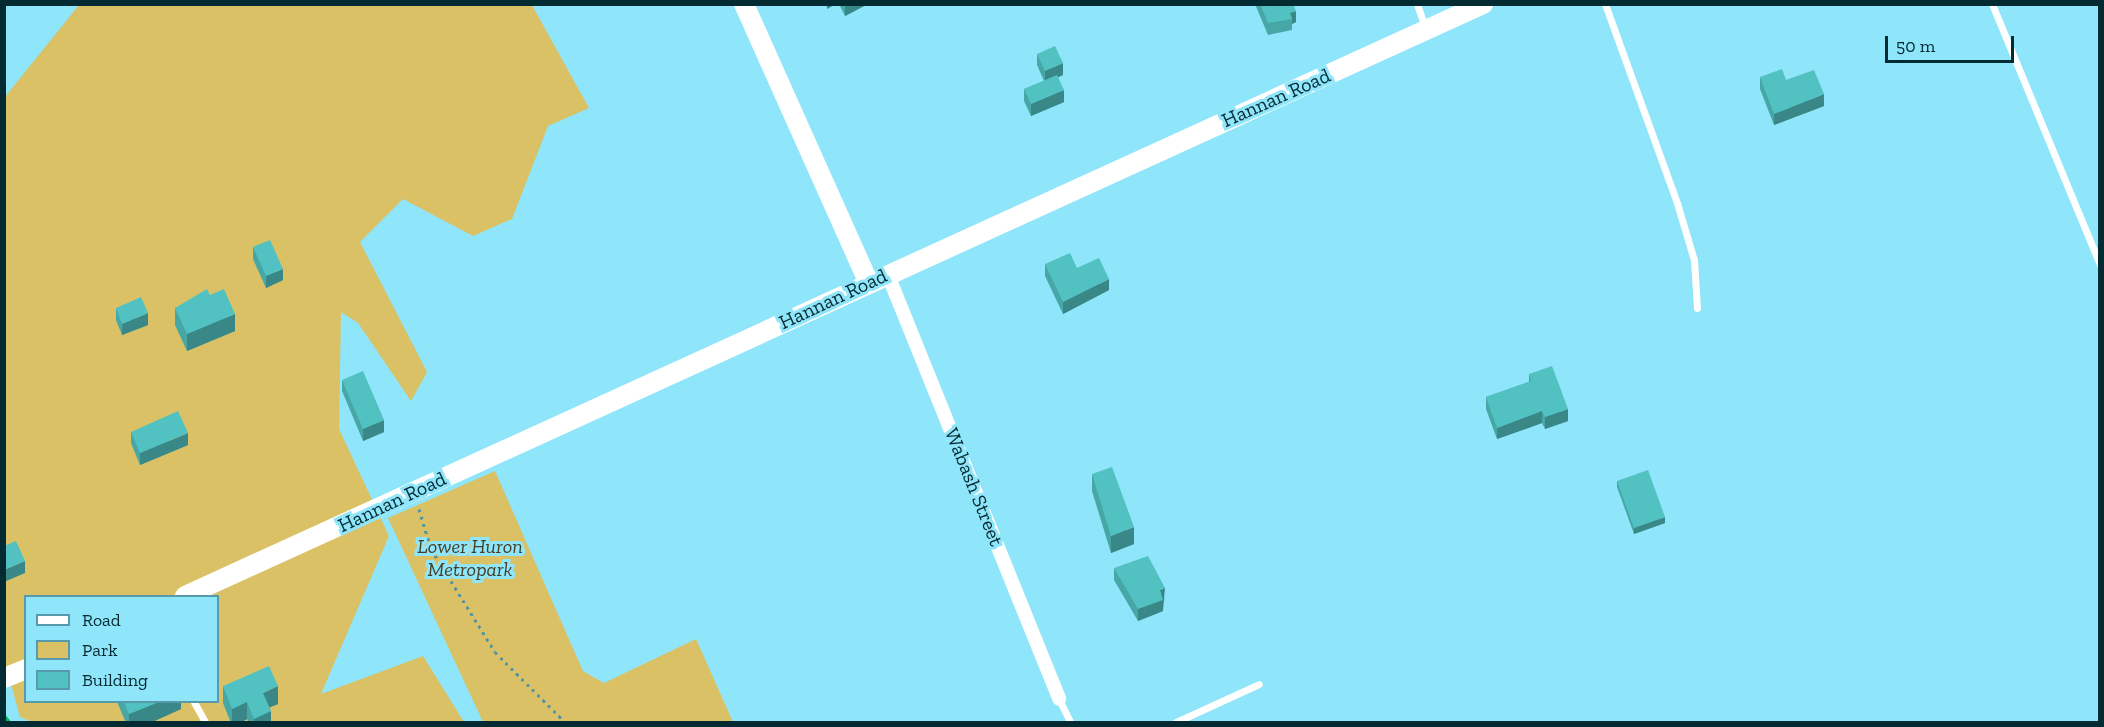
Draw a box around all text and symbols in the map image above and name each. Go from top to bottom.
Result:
scale bar [1888,24,2017,62]
text: 50 m [1896,35,1935,57]
street label: Hannan Road [1218,63,1334,133]
street label: Hannan Road [775,264,891,334]
street label: Wabash Street [939,425,1009,549]
street label: Hannan Road [334,467,450,537]
park label: Lower Huron Metropark [417,534,523,581]
legend [24,595,219,703]
text: Road [82,609,121,631]
text: Park [82,639,118,661]
text: Building [82,669,148,691]

